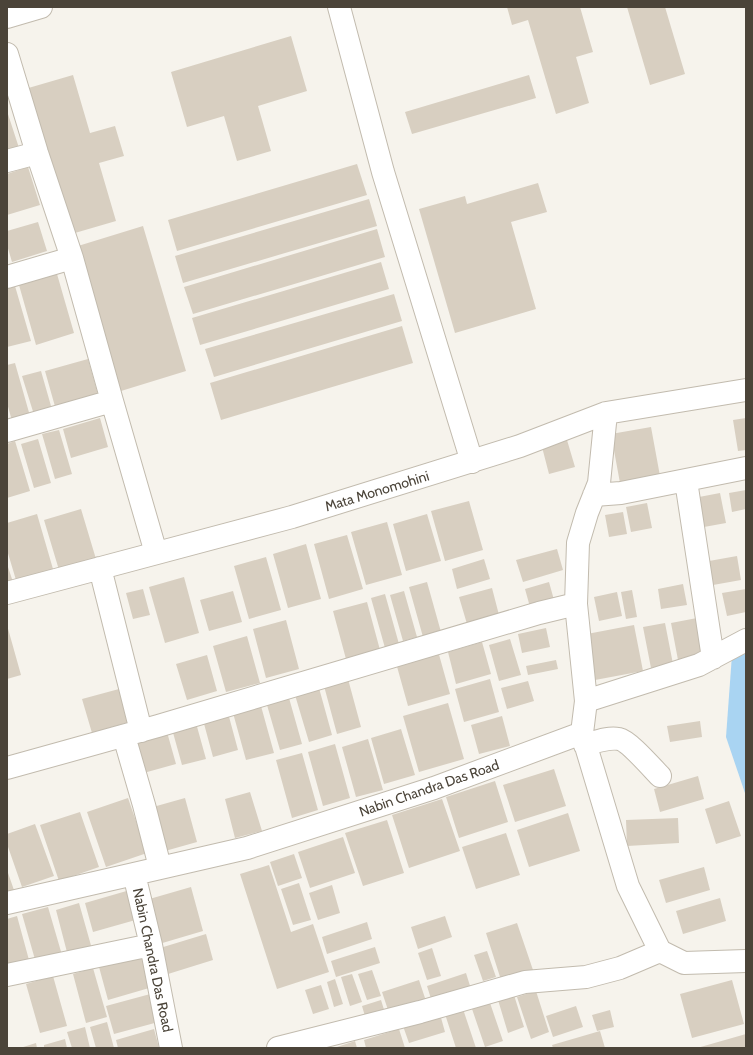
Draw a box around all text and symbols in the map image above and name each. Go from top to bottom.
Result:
street label: Mata Monomohini [323,467,431,515]
street label: Nabin Chandra Das Road [357,756,501,820]
street label: Nabin Chandra Das Road [129,886,177,1034]

